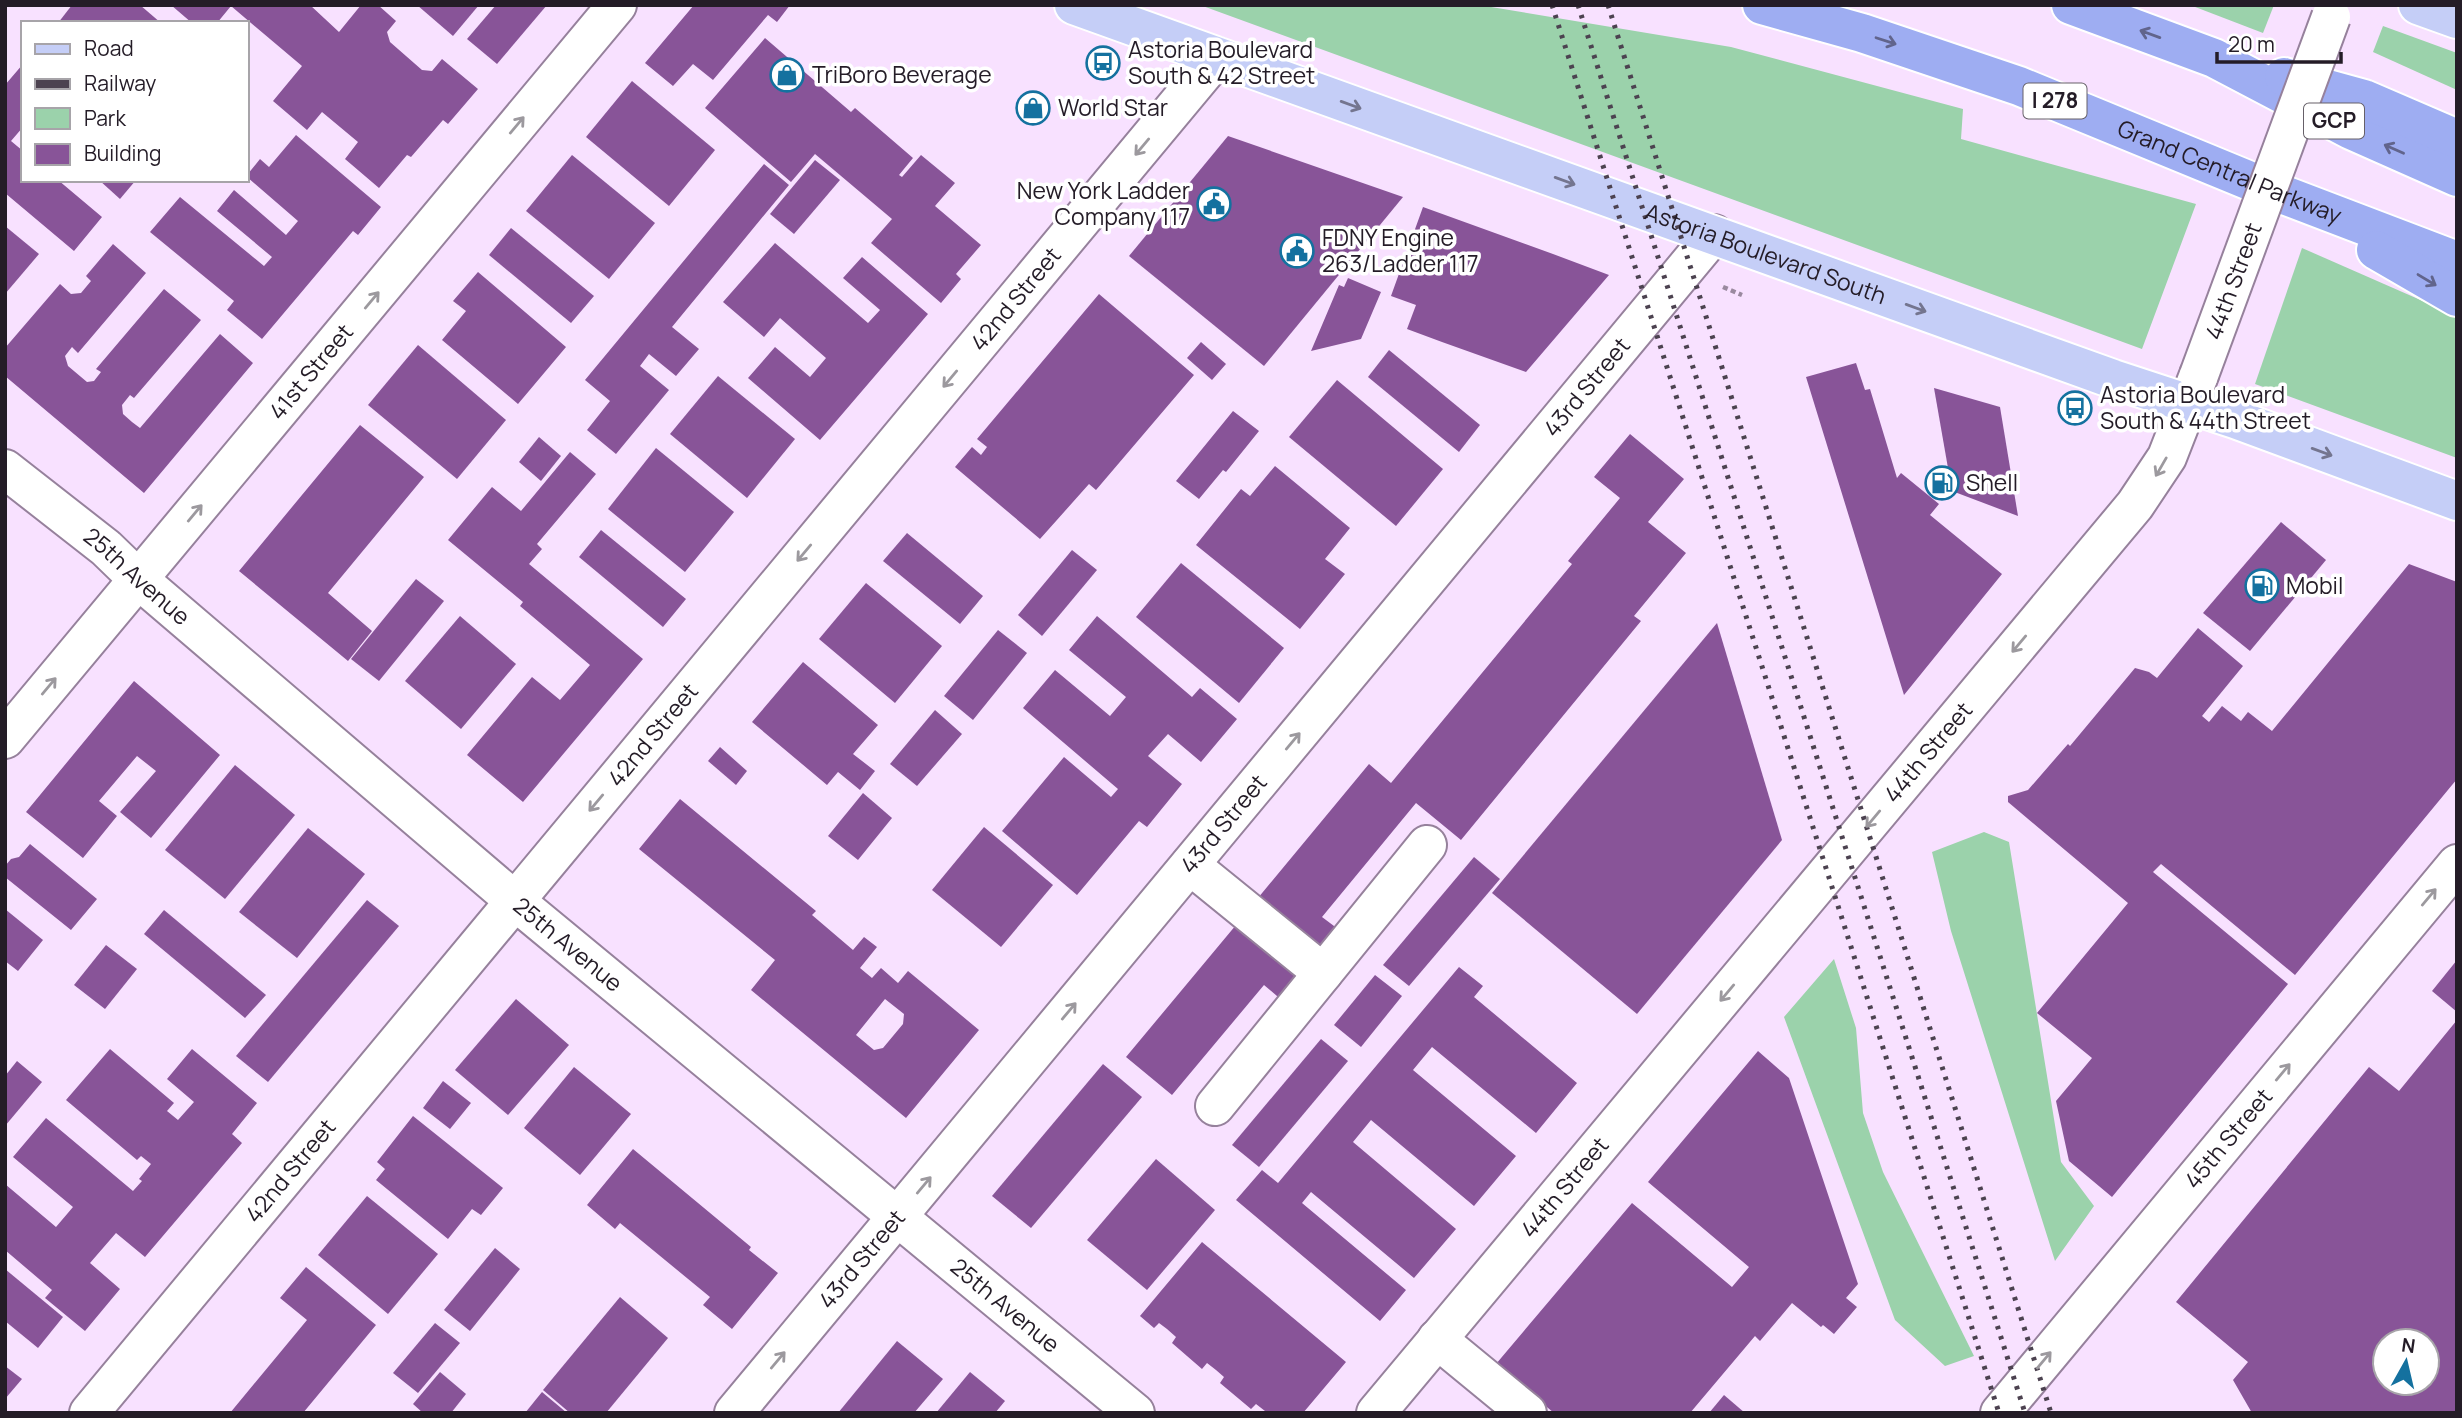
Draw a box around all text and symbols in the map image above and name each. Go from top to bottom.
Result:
legend [21,21,248,182]
scale bar [2217,21,2341,65]
one-way arrow [2139,27,2161,39]
text: 20 m [2228,30,2275,58]
place label: Astoria Boulevard South & 42 Street [1128,33,1315,91]
text: Road [84,34,134,62]
one-way arrow [1875,35,1897,48]
bus stop icon: Astoria Boulevard South & 42 Street [1084,44,1122,82]
shop icon: TriBoro Beverage [768,56,806,94]
place label: TriBoro Beverage [812,58,992,90]
text: Railway [84,69,156,97]
road number: I 278 [2024,84,2086,119]
shop icon: World Star [1014,89,1052,127]
place label: World Star [1058,91,1168,123]
one-way arrow [1340,99,1362,112]
text: Park [84,104,126,132]
road number: GCP [2304,104,2364,138]
street label: Grand Central Parkway [2113,111,2346,231]
one-way arrow [510,116,525,134]
one-way arrow [1135,138,1150,156]
text: Building [84,139,161,167]
one-way arrow [2384,142,2406,155]
place label: New York Ladder Company 117 [1017,174,1190,232]
one-way arrow [1554,176,1576,188]
public building icon: New York Ladder Company 117 [1195,185,1233,223]
street label: Astoria Boulevard South [1641,195,1891,311]
street label: 44th Street [2196,218,2269,344]
place label: FDNY Engine 263/Ladder 117 [1322,221,1479,279]
public building icon: FDNY Engine 263/Ladder 117 [1278,232,1316,270]
street label: 42nd Street [962,240,1068,357]
one-way arrow [2417,273,2437,287]
one-way arrow [364,291,380,309]
one-way arrow [1905,302,1927,315]
street label: 41st Street [261,316,360,426]
street label: 43rd Street [1535,330,1637,443]
one-way arrow [942,369,958,387]
place label: Astoria Boulevard South & 44th Street [2100,378,2311,436]
bus stop icon: Astoria Boulevard South & 44th Street [2056,389,2094,427]
one-way arrow [2311,446,2333,459]
one-way arrow [2154,456,2168,476]
fuel station icon: Shell [1923,464,1961,502]
place label: Shell [1966,466,2018,498]
one-way arrow [188,504,203,522]
street label: 25th Avenue [77,519,197,632]
one-way arrow [796,544,812,562]
fuel station icon: Mobil [2243,567,2281,605]
place label: Mobil [2286,569,2343,601]
one-way arrow [2011,635,2027,653]
street label: 42nd Street [600,676,705,793]
one-way arrow [41,678,57,696]
street label: 44th Street [1876,695,1979,809]
one-way arrow [1285,733,1301,751]
street label: 43rd Street [1172,767,1274,880]
one-way arrow [588,794,604,812]
one-way arrow [1865,809,1881,827]
street label: 25th Avenue [507,889,630,998]
one-way arrow [2421,889,2437,907]
one-way arrow [1719,984,1735,1002]
one-way arrow [1061,1002,1077,1020]
one-way arrow [2275,1064,2291,1082]
street label: 45th Street [2176,1081,2279,1195]
street label: 42nd Street [237,1111,342,1229]
street label: 44th Street [1512,1130,1615,1244]
one-way arrow [916,1177,932,1195]
street label: 43rd Street [810,1202,912,1315]
street label: 25th Avenue [944,1250,1067,1359]
north arrow [2371,1327,2441,1397]
text: N [2400,1331,2417,1359]
one-way arrow [770,1352,786,1370]
one-way arrow [2036,1352,2052,1370]

